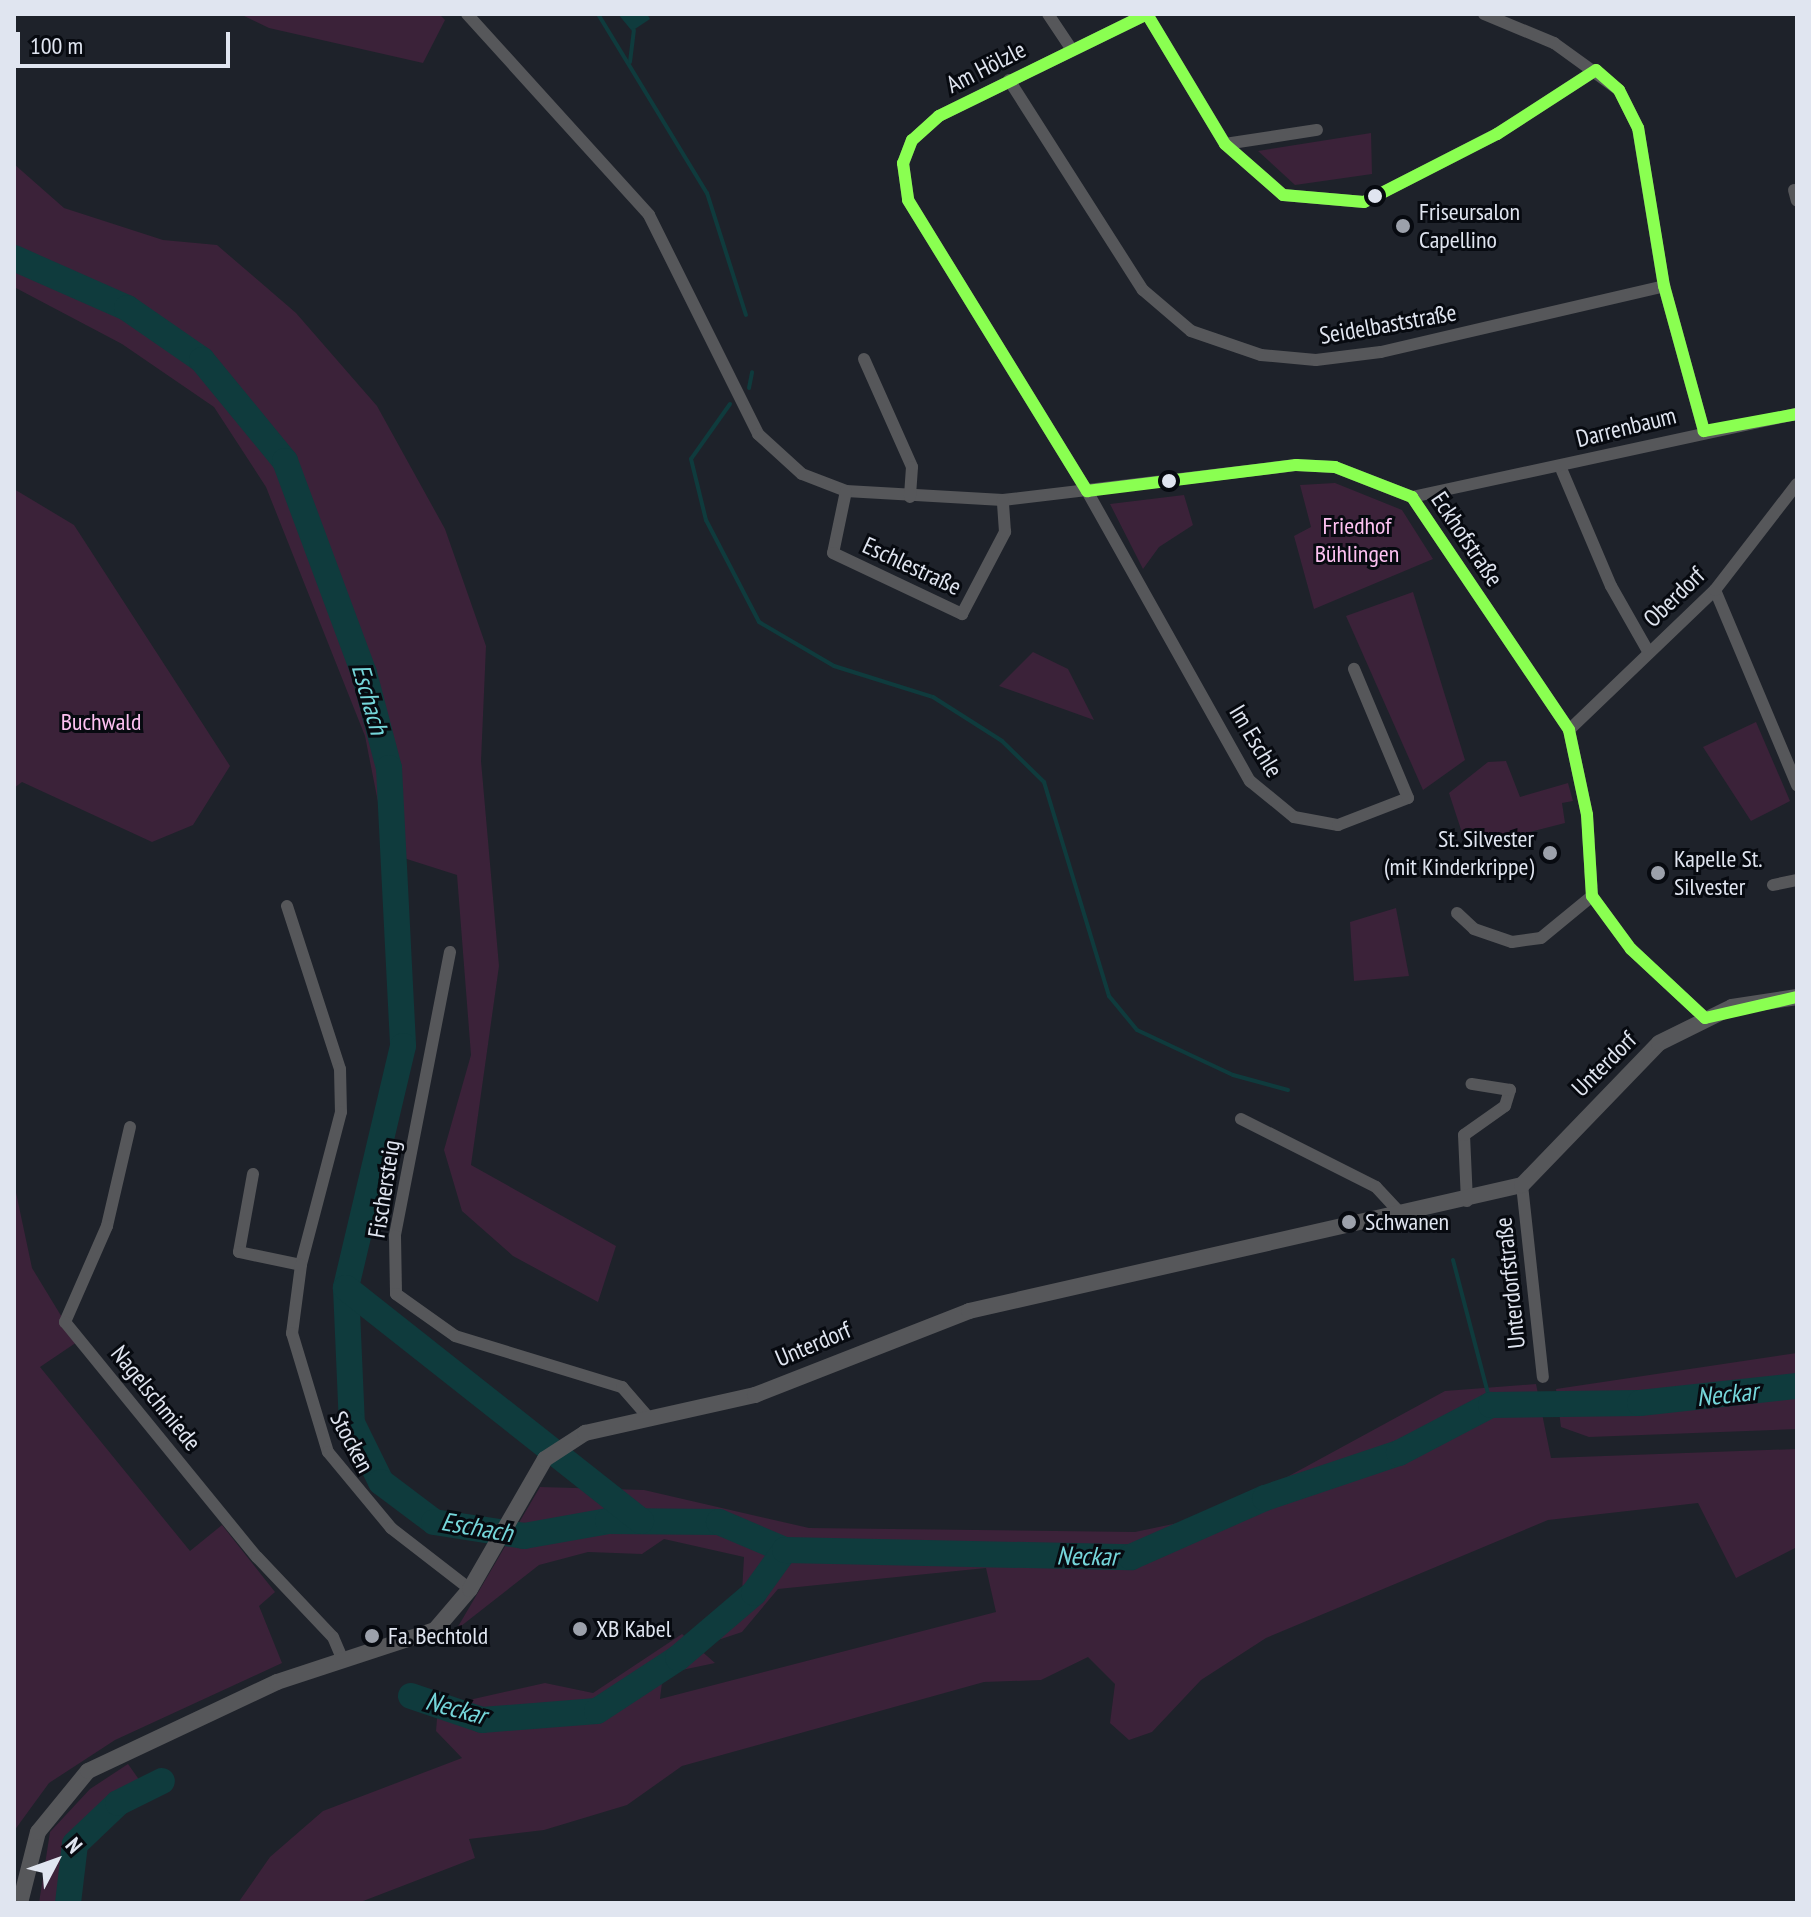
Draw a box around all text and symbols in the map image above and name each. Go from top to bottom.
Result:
scale bar [20,16,234,66]
text: 100 m [30,30,83,61]
street label: Am Hölzle [942,35,1030,99]
unlabelled marker [1367,188,1383,204]
place label: Friseursalon Capellino [1419,198,1520,254]
marker: Friseursalon Capellino [1394,217,1412,235]
street label: Seidelbaststraße [1317,298,1459,350]
street label: Darrenbaum [1573,401,1679,453]
unlabelled marker [1161,473,1177,489]
street label: Eckhofstraße [1425,486,1509,592]
park label: Friedhof Bühlingen [1315,512,1399,568]
street label: Eschlestraße [858,531,966,601]
street label: Oberdorf [1638,561,1710,633]
water label: Eschach [345,660,395,738]
street label: Im Eschle [1223,700,1289,782]
park label: Buchwald [61,708,141,736]
place label: St. Silvester (mit Kinderkrippe) [1384,825,1534,881]
marker: St. Silvester (mit Kinderkrippe) [1541,844,1559,862]
place label: Kapelle St. Silvester [1674,845,1763,901]
marker: Kapelle St. Silvester [1649,864,1667,882]
street label: Unterdorf [1566,1026,1642,1102]
street label: Fischersteig [362,1138,406,1240]
place label: Schwanen [1365,1208,1449,1236]
marker: Schwanen [1340,1213,1358,1231]
street label: Unterdorfstraße [1489,1216,1531,1350]
street label: Unterdorf [771,1315,855,1373]
street label: Nagelschmiede [105,1340,207,1456]
water label: Neckar [1695,1375,1759,1413]
street label: Stocken [324,1406,380,1478]
water label: Eschach [439,1505,515,1549]
water label: Neckar [1056,1540,1118,1572]
place label: XB Kabel [596,1615,671,1643]
marker: XB Kabel [571,1620,589,1638]
place label: Fa. Bechtold [388,1622,490,1650]
marker: Fa. Bechtold [363,1627,381,1645]
water label: Neckar [422,1685,490,1731]
north arrow [16,1821,96,1901]
text: N [60,1832,89,1859]

